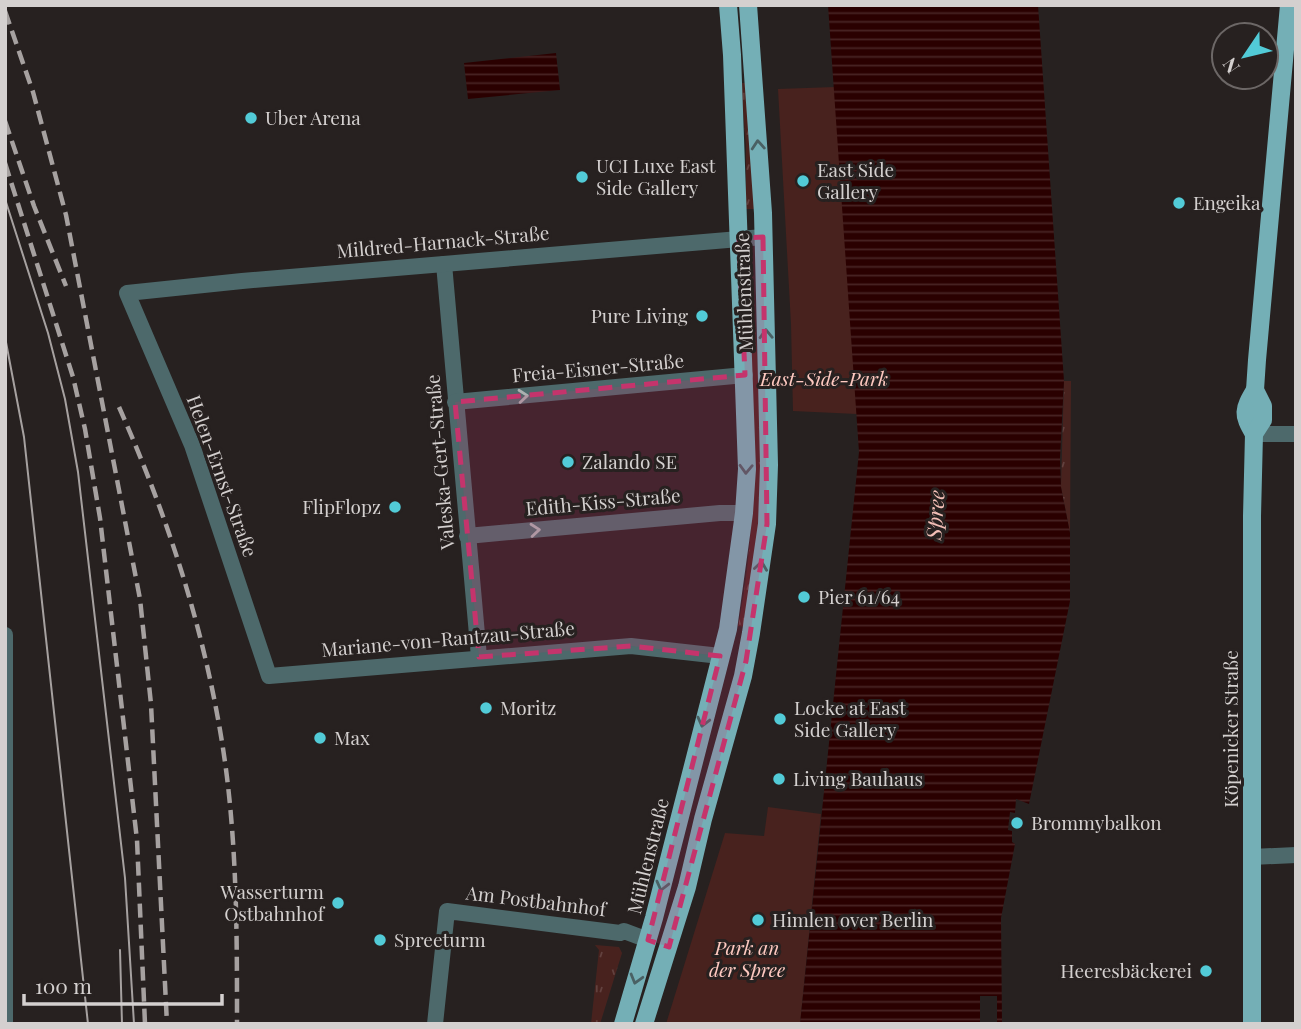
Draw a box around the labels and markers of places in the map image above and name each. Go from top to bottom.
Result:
place label: Uber Arena [265,104,361,130]
marker: Uber Arena [243,110,259,126]
place label: UCI Luxe East Side Gallery [596,152,716,200]
place label: East Side Gallery [817,156,894,204]
marker: UCI Luxe East Side Gallery [574,169,590,185]
marker: East Side Gallery [795,173,811,189]
place label: Engeika [1193,189,1261,215]
marker: Engeika [1171,195,1187,211]
place label: Pure Living [591,302,688,328]
marker: Pure Living [694,308,710,324]
place label: Zalando SE [582,448,677,474]
marker: Zalando SE [560,454,576,470]
place label: FlipFlopz [302,493,381,519]
marker: FlipFlopz [387,499,403,515]
place label: Pier 61/64 [818,583,900,609]
marker: Pier 61/64 [796,589,812,605]
place label: Moritz [500,694,556,720]
place label: Locke at East Side Gallery [794,694,906,742]
marker: Moritz [478,700,494,716]
marker: Locke at East Side Gallery [772,711,788,727]
place label: Max [334,724,370,750]
marker: Max [312,730,328,746]
place label: Living Bauhaus [793,765,923,791]
marker: Living Bauhaus [771,771,787,787]
place label: Brommybalkon [1031,809,1162,835]
marker: Brommybalkon [1009,815,1025,831]
place label: Wasserturm Ostbahnhof [219,878,326,926]
marker: Wasserturm Ostbahnhof [330,895,346,911]
place label: Himlen over Berlin [772,906,934,932]
marker: Himlen over Berlin [750,912,766,928]
place label: Spreeturm [394,926,486,952]
marker: Spreeturm [372,932,388,948]
place label: Heeresbäckerei [1060,957,1192,983]
marker: Heeresbäckerei [1198,963,1214,979]

